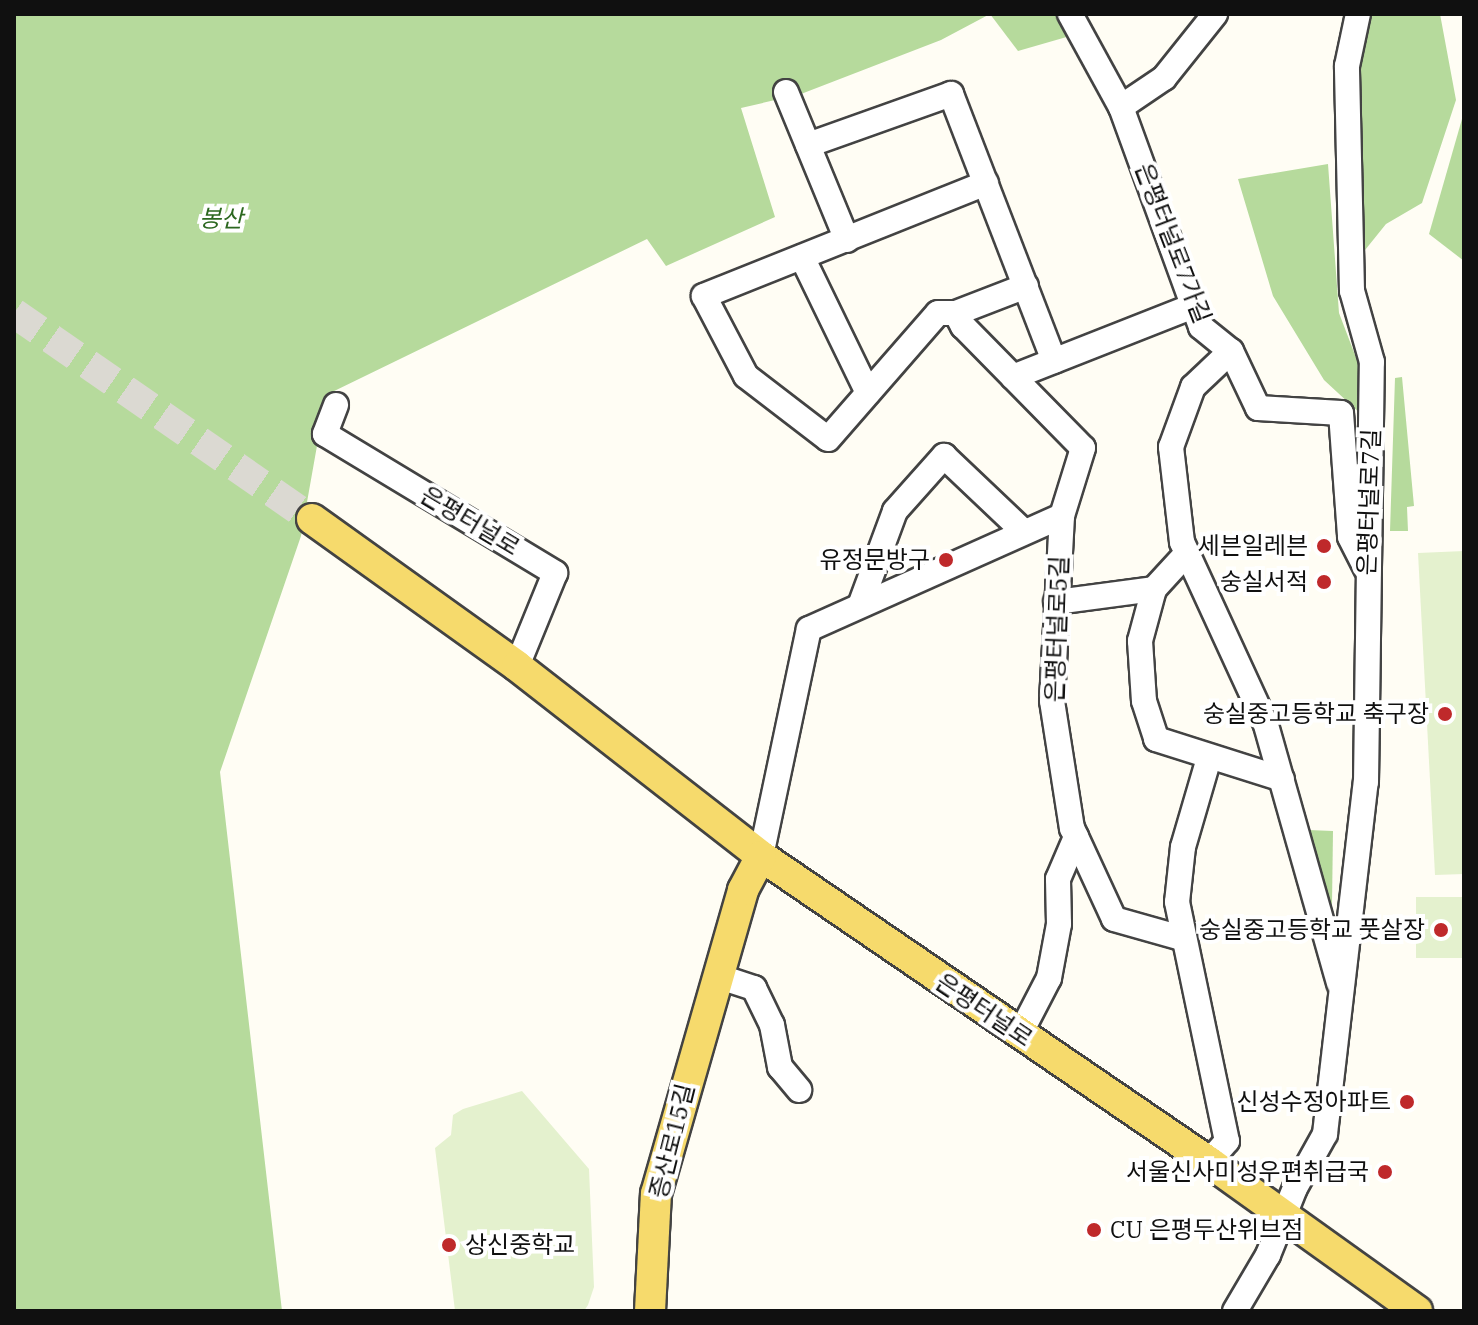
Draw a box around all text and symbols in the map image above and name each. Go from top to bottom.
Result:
street label: 은평터널로7가길 [1129,159,1217,327]
park label: 봉산 [199,205,243,233]
street label: 은평터널로7길 [1352,428,1386,576]
street label: 은평터널로 [415,480,525,562]
place label: 세븐일레븐 [1198,532,1308,560]
marker: 세븐일레븐 [1315,537,1333,555]
place label: 유정문방구 [820,546,930,574]
marker: 유정문방구 [937,551,955,569]
street label: 은평터널로5길 [1040,555,1074,703]
place label: 숭실서적 [1220,568,1308,596]
marker: 숭실서적 [1315,573,1333,591]
place label: 숭실중고등학교 축구장 [1203,700,1429,728]
marker: 숭실중고등학교 축구장 [1436,705,1454,723]
place label: 숭실중고등학교 풋살장 [1199,916,1425,944]
marker: 숭실중고등학교 풋살장 [1432,921,1450,939]
street label: 은평터널로 [930,967,1038,1053]
street label: 증산로15길 [644,1081,700,1201]
place label: 신성수정아파트 [1236,1088,1391,1116]
marker: 신성수정아파트 [1398,1093,1416,1111]
place label: 서울신사미성우편취급국 [1126,1158,1369,1186]
marker: 서울신사미성우편취급국 [1376,1163,1394,1181]
place label: CU 은평두산위브점 [1110,1216,1303,1244]
marker: CU 은평두산위브점 [1085,1221,1103,1239]
place label: 상신중학교 [465,1231,575,1259]
marker: 상신중학교 [440,1236,458,1254]

